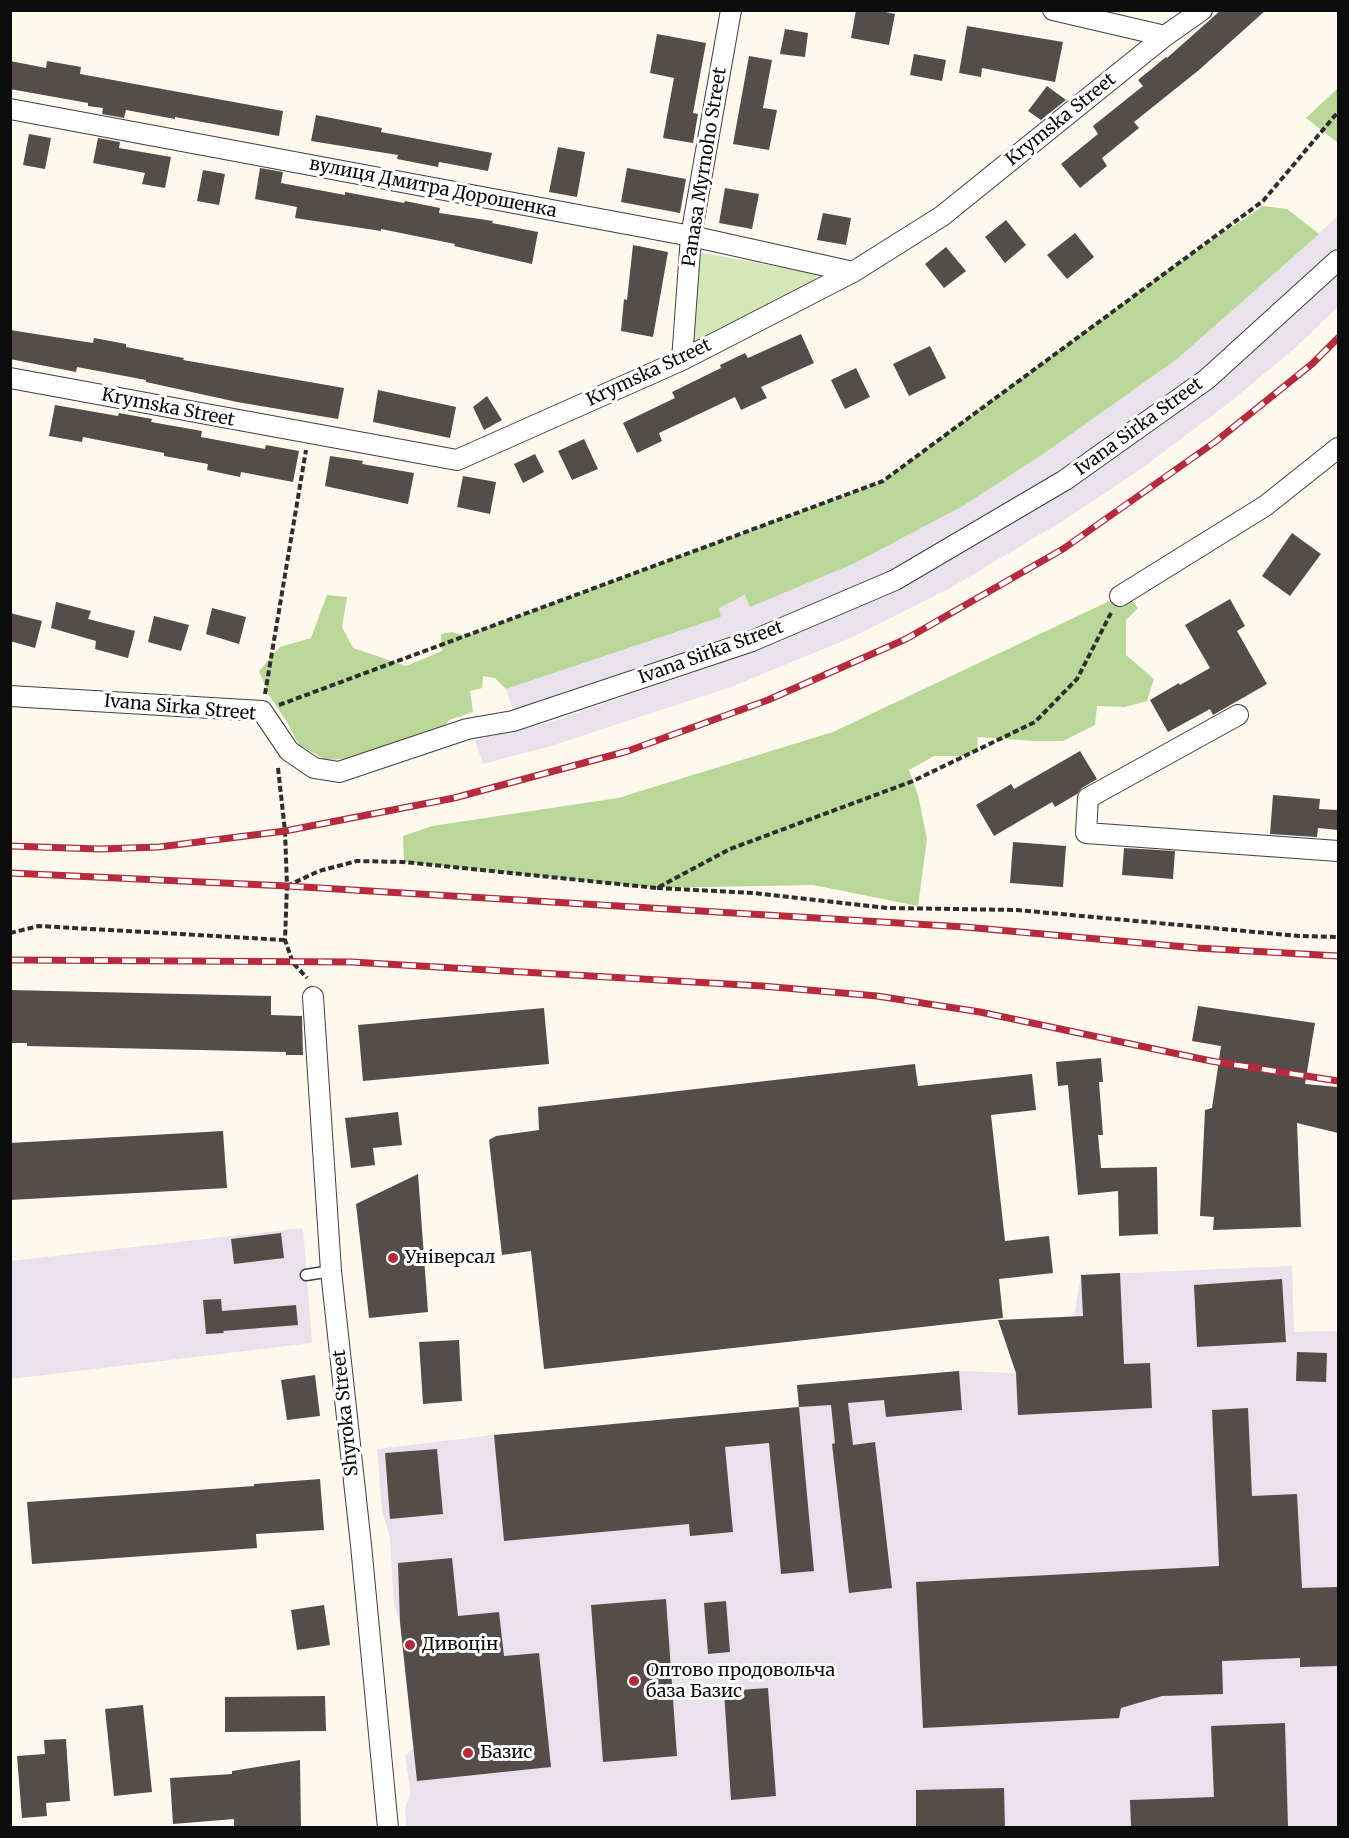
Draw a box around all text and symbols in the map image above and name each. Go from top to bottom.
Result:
street label: Panasa Myrnoho Street [679,66,731,268]
street label: Krymska Street [1002,69,1120,171]
street label: вулиця Дмитра Дорошенка [308,153,558,223]
street label: Krymska Street [583,335,715,411]
street label: Ivana Sirka Street [1071,373,1207,481]
street label: Krymska Street [100,385,236,431]
street label: Ivana Sirka Street [636,617,786,689]
street label: Ivana Sirka Street [103,691,257,725]
place label: Універсал [405,1247,495,1269]
marker: Універсал [386,1251,400,1265]
street label: Shyroka Street [329,1349,363,1477]
place label: Дивоцін [422,1634,498,1656]
marker: Дивоцін [403,1638,417,1652]
place label: Оптово продовольча база Базис [646,1660,835,1702]
marker: Оптово продовольча база Базис [627,1674,641,1688]
place label: Базис [480,1742,532,1764]
marker: Базис [461,1746,475,1760]

